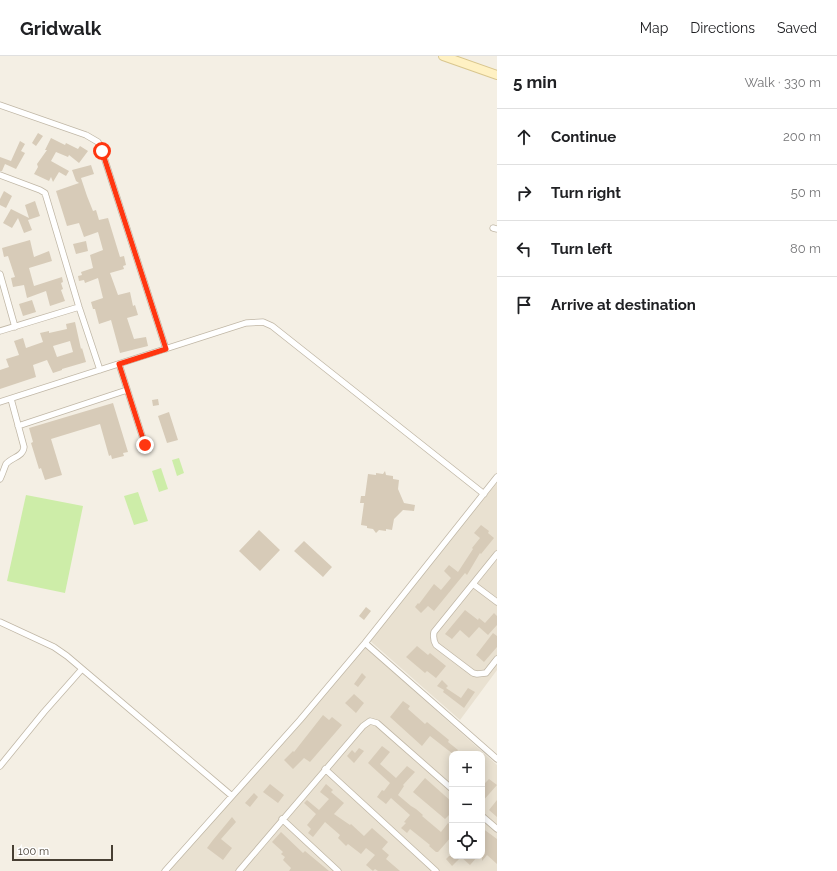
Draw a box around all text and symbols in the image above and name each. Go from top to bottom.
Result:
text: Gridwalk [20,17,101,39]
text: Map [640,20,668,36]
text: Directions [690,20,755,36]
text: Saved [777,20,817,36]
text: 5 min [513,72,557,92]
text: Walk · 330 m [744,75,821,90]
icon: ahead [513,126,535,148]
text: Continue [551,128,616,146]
text: 200 m [783,129,821,144]
route start [93,142,111,160]
icon: right [513,182,535,204]
text: Turn right [551,184,621,202]
text: 50 m [791,185,821,200]
icon: left [513,238,535,260]
text: Turn left [551,240,612,258]
text: 80 m [790,241,821,256]
icon: arrive [513,294,535,316]
text: Arrive at destination [551,296,696,314]
route end [136,436,154,454]
map controls [449,751,485,859]
button: + [449,751,485,787]
button: − [449,787,485,823]
button: locate [449,823,485,859]
scale bar [12,843,113,862]
text: 100 m [18,845,49,858]

